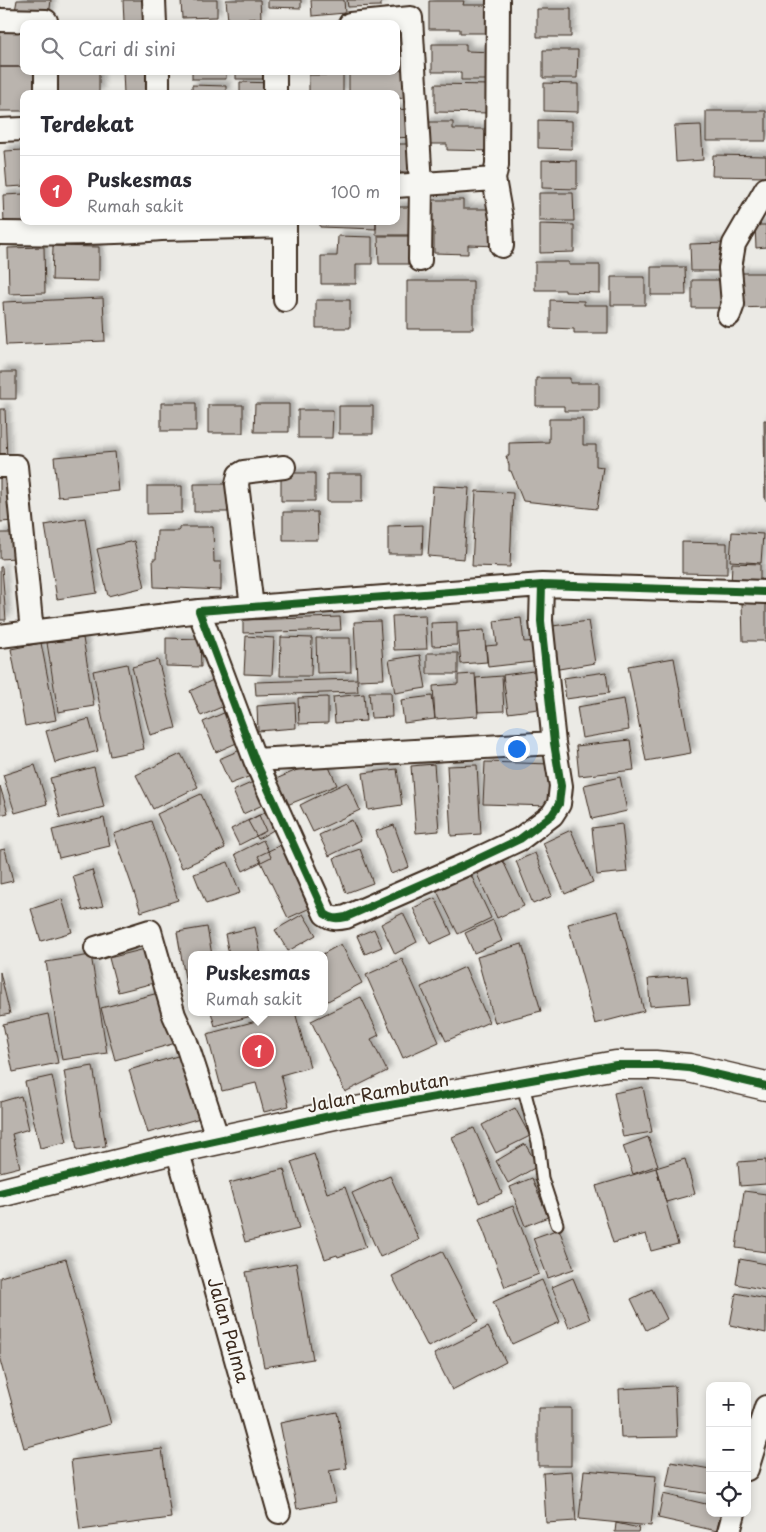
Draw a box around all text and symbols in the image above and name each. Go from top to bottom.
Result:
search box [20,20,400,75]
icon: search [38,34,66,62]
text: Cari di sini [78,34,176,62]
text: Terdekat [40,107,134,139]
text: Puskesmas [87,165,192,193]
text: 1 [52,179,60,203]
text: 100 m [331,179,380,203]
text: Rumah sakit [87,193,184,217]
your location [504,736,530,762]
popup [188,951,328,1016]
text: Puskesmas [206,958,310,986]
text: Rumah sakit [206,986,302,1010]
pin: 1 [242,1032,274,1070]
street label: Jalan Rambutan [304,1065,451,1119]
street label: Jalan Palma [201,1274,257,1386]
map controls [706,1382,751,1517]
button: + [706,1382,751,1427]
button: − [706,1427,751,1472]
button: locate [706,1472,751,1517]

